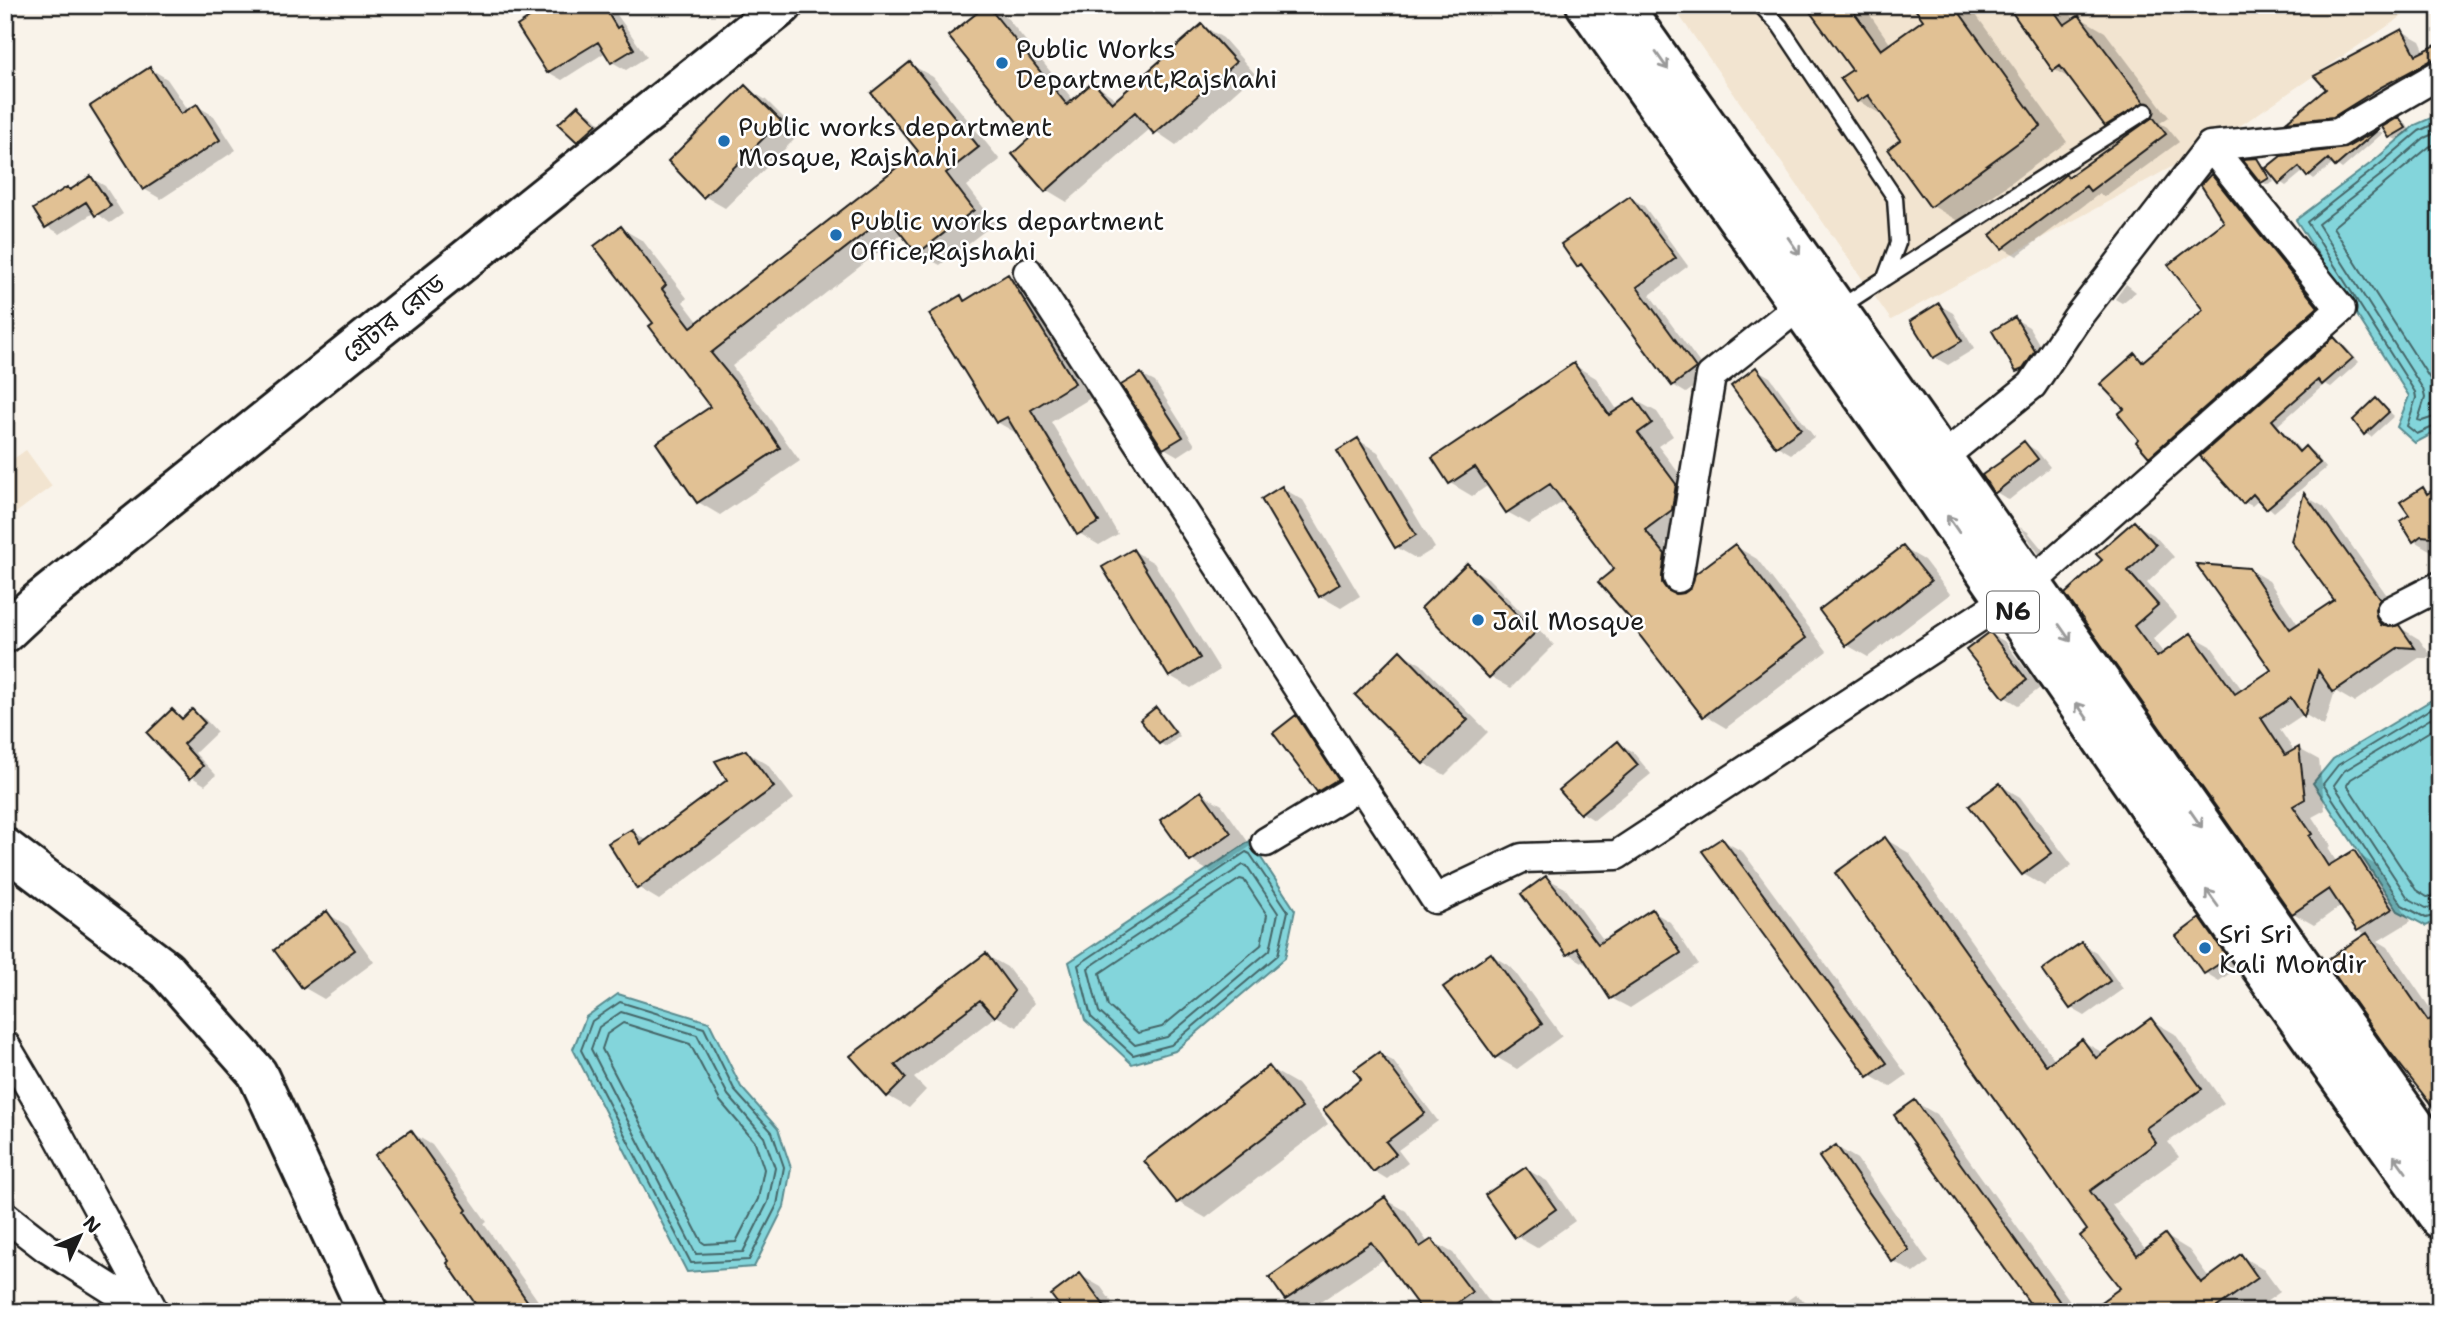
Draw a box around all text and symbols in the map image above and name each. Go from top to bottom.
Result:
place label: Public Works Department,Rajshahi [1016,31,1277,96]
one-way arrow [1655,51,1669,70]
marker: Public Works Department,Rajshahi [994,55,1010,71]
place label: Public works department Mosque, Rajshahi [738,109,1052,174]
marker: Public works department Mosque, Rajshahi [716,133,732,149]
place label: Public works department Office,Rajshahi [850,203,1164,268]
marker: Public works department Office,Rajshahi [828,227,844,243]
one-way arrow [1786,236,1801,255]
street label: গ্রেটার রোড [334,265,452,370]
one-way arrow [1945,515,1959,535]
road number: N6 [1987,592,2039,632]
place label: Jail Mosque [1492,603,1645,638]
marker: Jail Mosque [1470,612,1486,628]
one-way arrow [2058,623,2072,642]
one-way arrow [2075,702,2089,721]
one-way arrow [2189,809,2203,828]
one-way arrow [2205,889,2219,908]
place label: Sri Sri Kali Mondir [2219,916,2367,981]
marker: Sri Sri Kali Mondir [2197,940,2213,956]
one-way arrow [2393,1155,2407,1174]
north arrow [46,1202,116,1272]
text: N [78,1210,106,1239]

